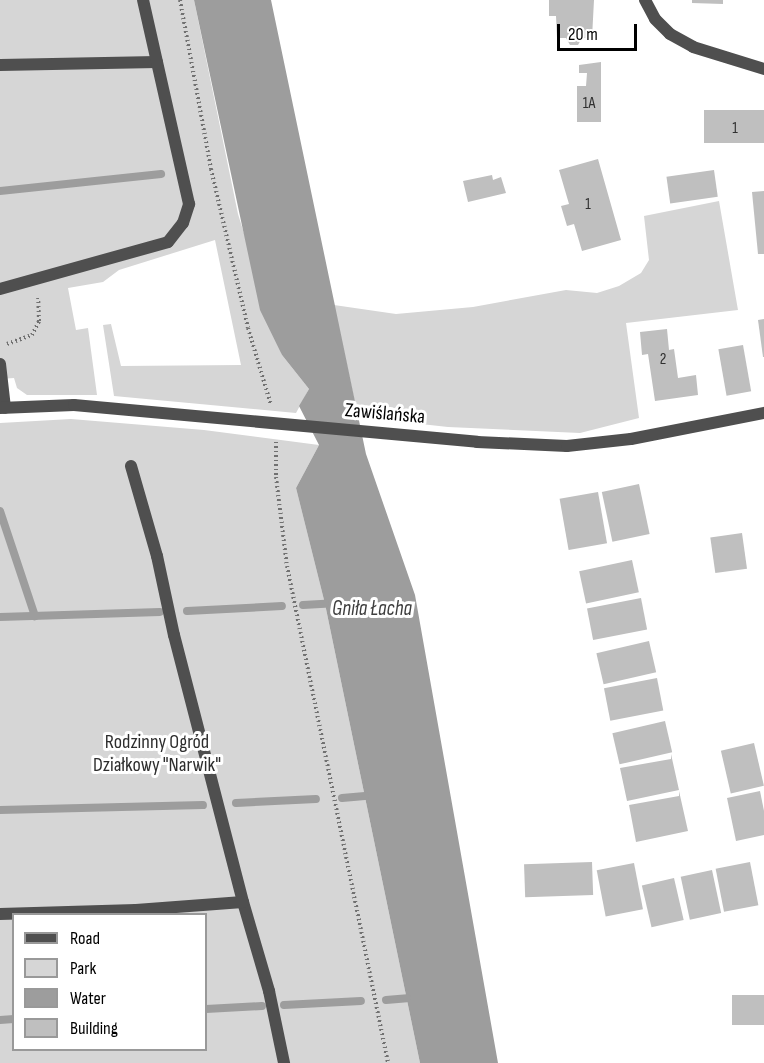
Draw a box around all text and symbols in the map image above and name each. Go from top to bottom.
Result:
scale bar [560,12,640,50]
text: 20 m [568,24,598,45]
house number: 1A [583,94,595,114]
house number: 1 [732,119,738,139]
house number: 1 [585,195,591,215]
house number: 2 [660,350,666,370]
street label: Zawiślańska [344,399,426,429]
water label: Gniła Łacha [332,596,412,622]
park label: Rodzinny Ogród Działkowy "Narwik" [93,731,221,778]
legend [12,913,207,1051]
text: Road [70,928,100,949]
text: Park [70,958,96,979]
text: Water [70,988,106,1009]
text: Building [70,1018,118,1039]

